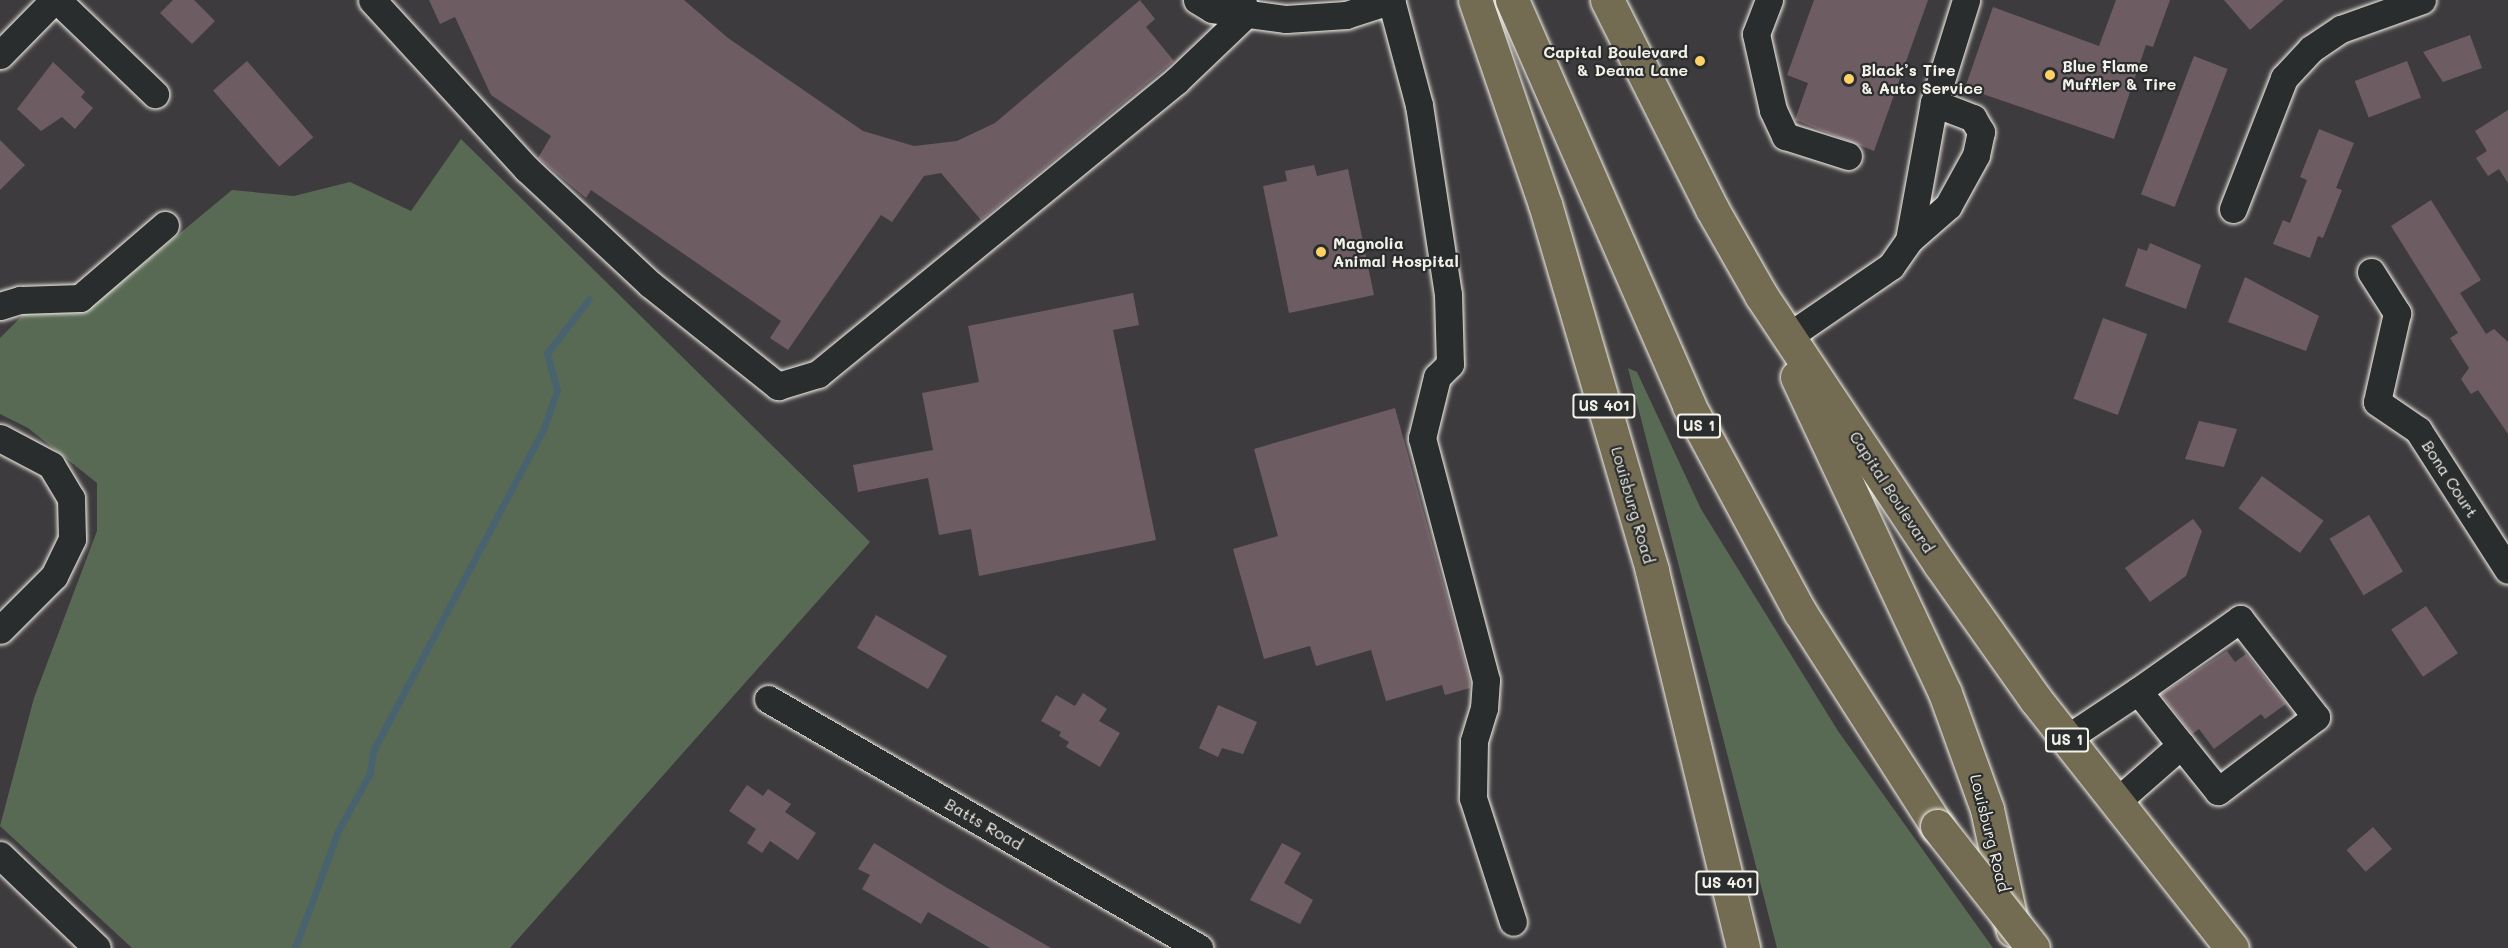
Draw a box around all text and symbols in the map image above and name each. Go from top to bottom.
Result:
place label: Capital Boulevard & Deana Lane [1543,42,1688,80]
marker: Capital Boulevard & Deana Lane [1693,54,1707,68]
place label: Blue Flame Muffler & Tire [2062,56,2176,94]
place label: Black’s Tire & Auto Service [1861,60,1983,98]
marker: Blue Flame Muffler & Tire [2043,68,2057,82]
marker: Black’s Tire & Auto Service [1842,72,1856,86]
place label: Magnolia Animal Hospital [1333,233,1459,271]
marker: Magnolia Animal Hospital [1314,245,1328,259]
road number: US 401 [1571,394,1637,418]
road number: US 1 [1676,414,1722,438]
street label: Capital Boulevard [1846,428,1938,556]
street label: Bona Court [2418,437,2482,521]
street label: Louisburg Road [1607,444,1659,566]
road number: US 1 [2044,728,2090,752]
street label: Louisburg Road [1966,772,2014,894]
street label: Batts Road [942,794,1026,854]
road number: US 401 [1694,871,1760,895]

